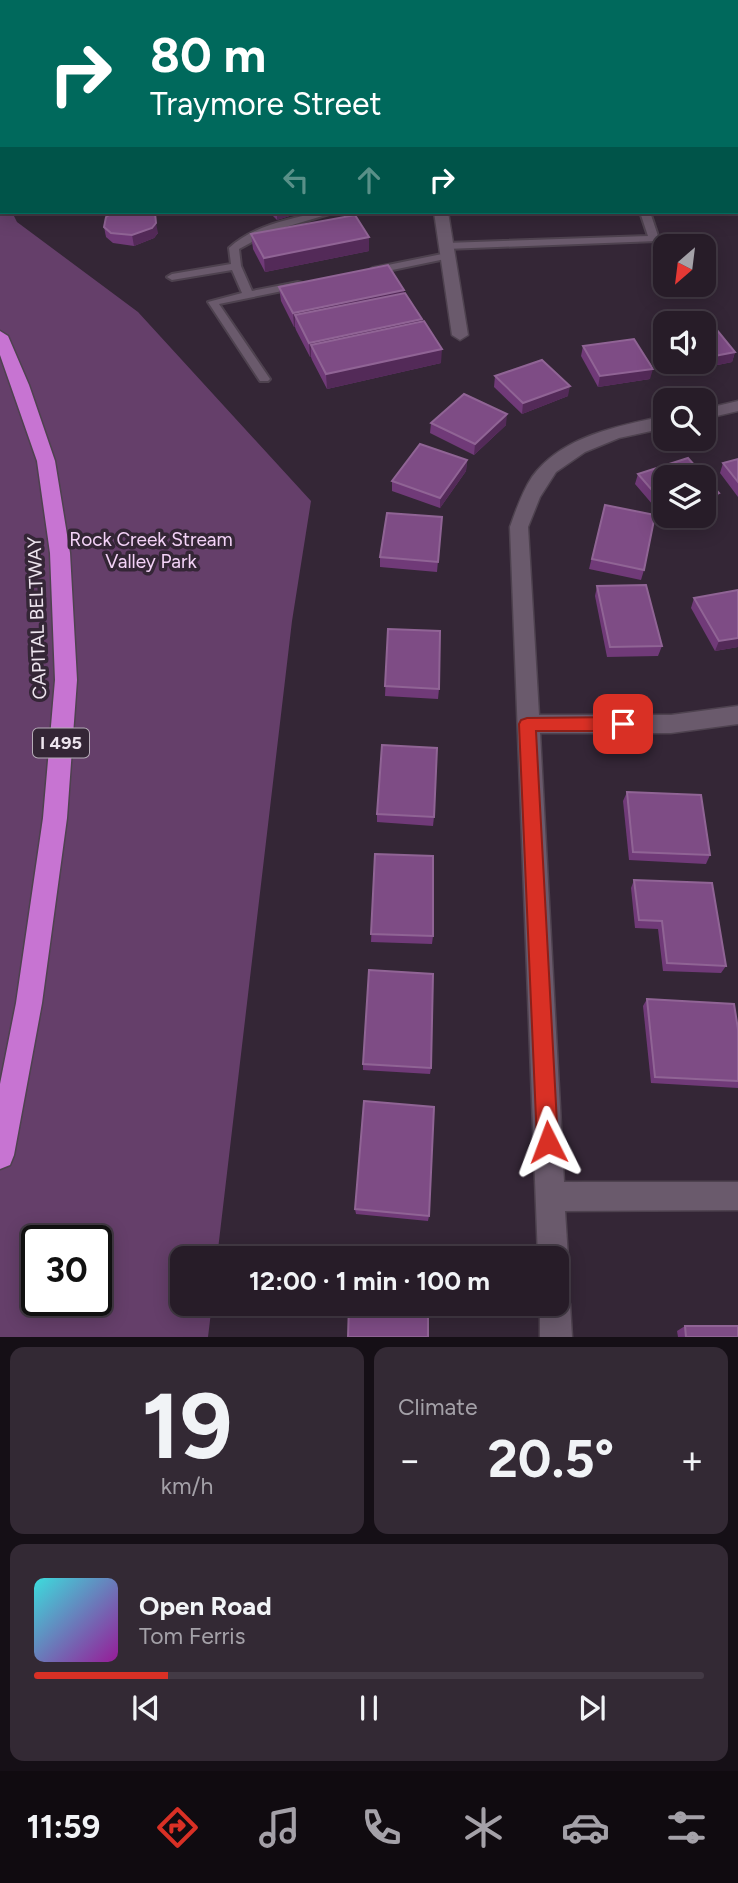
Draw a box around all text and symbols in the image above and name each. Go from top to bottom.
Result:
text: 80 m [150,25,266,84]
icon: right [35,28,126,119]
text: Traymore Street [150,85,381,123]
icon: left [277,161,315,199]
icon: ahead [350,161,388,199]
icon: right [423,161,461,199]
north arrow [653,234,716,298]
map controls [653,234,716,528]
button: sound [653,311,716,374]
button: search [653,388,716,451]
button: layers [653,465,716,528]
park label: Rock Creek Stream Valley Park [69,528,233,573]
street label: CAPITAL BELTWAY [23,536,51,700]
pin [593,694,653,754]
icon: arrive [604,705,642,743]
road number: I 495 [33,728,89,758]
position arrow [511,1105,585,1179]
speed limit sign: 30 [21,1225,112,1316]
text: 12:00 · 1 min · 100 m [249,1265,490,1297]
text: 19 [141,1372,233,1481]
text: Climate [398,1393,477,1421]
text: 20.5° [488,1428,614,1490]
text: − [398,1437,422,1483]
text: + [680,1437,704,1483]
text: km/h [161,1472,213,1500]
text: Open Road [139,1590,272,1622]
text: Tom Ferris [139,1622,245,1650]
icon: previous [127,1689,165,1727]
icon: pause [350,1689,388,1727]
icon: next [573,1689,611,1727]
icon: directions [153,1803,202,1852]
icon: music [255,1803,304,1852]
icon: phone [357,1803,406,1852]
icon: climate [459,1803,508,1852]
icon: car [561,1803,610,1852]
icon: filters [662,1803,711,1852]
text: 11:59 [26,1808,100,1846]

